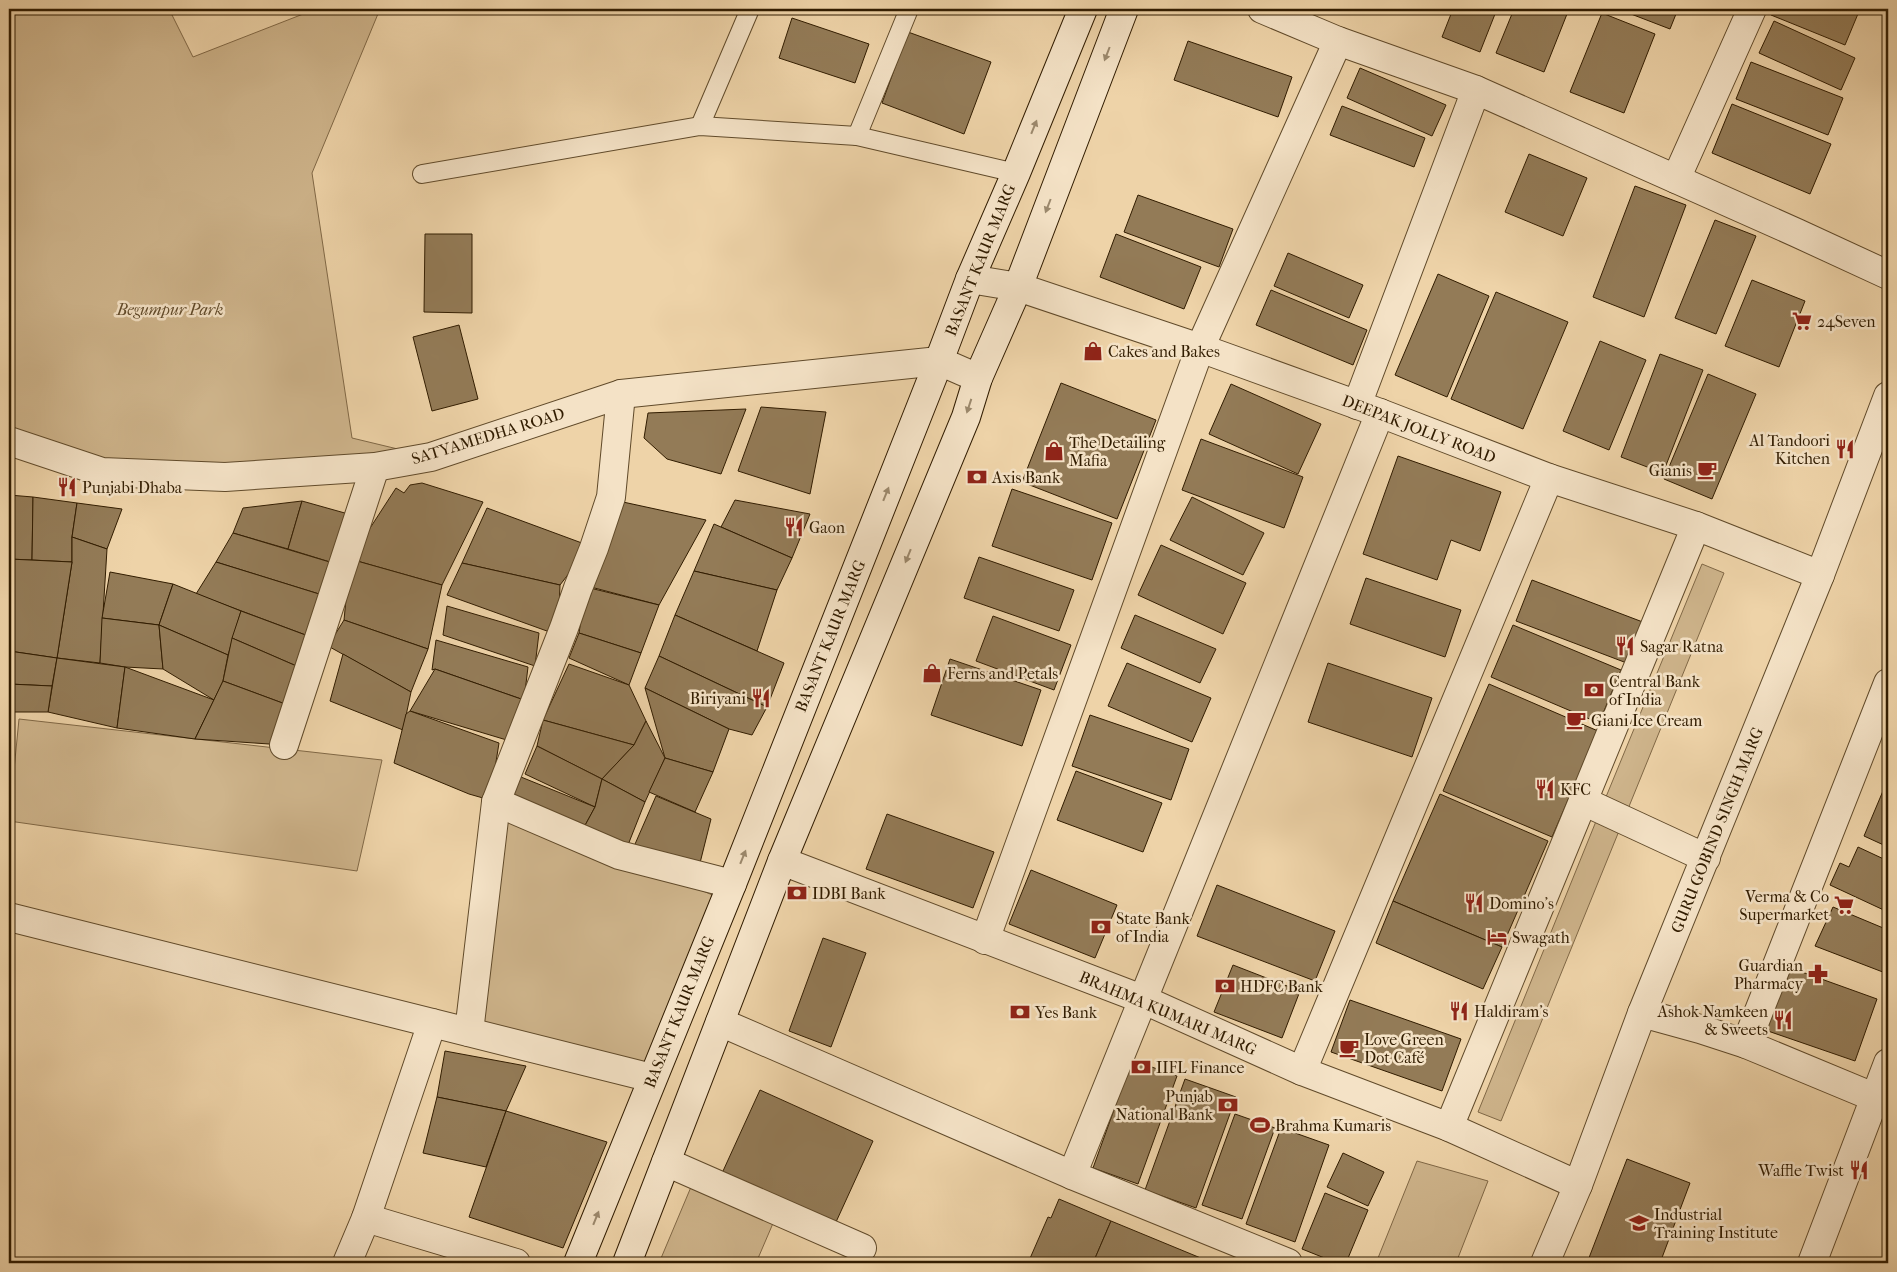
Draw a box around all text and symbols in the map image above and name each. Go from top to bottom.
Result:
one-way arrow [1102,47,1110,61]
one-way arrow [1031,120,1039,134]
street label: BASANT KAUR MARG [941,181,1019,339]
one-way arrow [1044,199,1052,213]
park label: Begumpur Park [116,300,223,319]
supermarket icon: 24Seven [1791,310,1813,332]
place label: 24Seven [1817,312,1876,331]
shop icon: Cakes and Bakes [1082,340,1104,362]
place label: Cakes and Bakes [1108,342,1220,361]
street label: DEEPAK JOLLY ROAD [1339,391,1499,467]
one-way arrow [965,398,973,413]
street label: SATYAMEDHA ROAD [409,404,567,468]
place label: Al Tandoori Kitchen [1748,431,1831,468]
place label: The Detailing Mafia [1069,433,1166,470]
restaurant icon: Al Tandoori Kitchen [1834,438,1856,460]
shop icon: The Detailing Mafia [1043,440,1065,462]
cafe icon: Gianis [1696,459,1718,481]
place label: Gianis [1649,461,1692,480]
bank icon: Axis Bank [966,466,988,488]
place label: Axis Bank [991,468,1061,487]
restaurant icon: Punjabi Dhaba [56,476,78,498]
place label: Punjabi Dhaba [82,478,183,497]
one-way arrow [882,486,890,501]
restaurant icon: Gaon [783,516,805,538]
place label: Gaon [809,518,846,537]
one-way arrow [904,549,912,564]
street label: BASANT KAUR MARG [791,557,869,715]
restaurant icon: Sagar Ratna [1614,635,1636,657]
place label: Sagar Ratna [1640,637,1724,656]
shop icon: Ferns and Petals [921,662,943,684]
place label: Ferns and Petals [947,664,1058,683]
place label: Central Bank of India [1609,672,1701,709]
bank icon: Central Bank of India [1583,679,1605,701]
restaurant icon: Biriyani [750,687,772,709]
place label: Biriyani [690,689,746,708]
cafe icon: Giani Ice Cream [1565,709,1587,731]
place label: Giani Ice Cream [1591,711,1703,730]
street label: GURU GOBIND SINGH MARG [1667,724,1767,936]
restaurant icon: KFC [1534,778,1556,800]
place label: KFC [1560,780,1591,799]
one-way arrow [739,849,747,864]
bank icon: IDBI Bank [786,882,808,904]
place label: IDBI Bank [812,884,886,903]
place label: Verma & Co Supermarket [1739,887,1829,924]
restaurant icon: Domino's [1463,892,1485,914]
place label: Domino's [1489,894,1554,913]
supermarket icon: Verma & Co Supermarket [1833,894,1855,916]
place label: State Bank of India [1116,909,1191,946]
bank icon: State Bank of India [1090,916,1112,938]
hotel icon: Swagath [1486,926,1508,948]
place label: Swagath [1512,928,1570,947]
street label: BASANT KAUR MARG [640,933,718,1091]
place label: Guardian Pharmacy [1734,956,1804,993]
pharmacy icon: Guardian Pharmacy [1807,963,1829,985]
street label: BRAHMA KUMARI MARG [1076,967,1260,1059]
bank icon: HDFC Bank [1214,975,1236,997]
place label: HDFC Bank [1240,977,1324,996]
restaurant icon: Haldiram's [1448,1000,1470,1022]
bank icon: Yes Bank [1009,1001,1031,1023]
place label: Haldiram's [1474,1002,1549,1021]
place label: Ashok Namkeen & Sweets [1657,1002,1769,1039]
place label: Yes Bank [1034,1003,1098,1022]
restaurant icon: Ashok Namkeen & Sweets [1772,1009,1794,1031]
place label: Love Green Dot Café [1364,1030,1444,1067]
cafe icon: Love Green Dot Café [1338,1037,1360,1059]
bank icon: IIFL Finance [1130,1056,1152,1078]
place label: IIFL Finance [1156,1058,1244,1077]
place label: Punjab National Bank [1116,1087,1214,1124]
bank icon: Punjab National Bank [1217,1094,1239,1116]
sports icon: Brahma Kumaris [1249,1114,1271,1136]
place label: Brahma Kumaris [1275,1116,1391,1135]
restaurant icon: Waffle Twist [1848,1159,1870,1181]
place label: Waffle Twist [1757,1161,1844,1180]
place label: Industrial Training Institute [1654,1205,1778,1242]
one-way arrow [592,1210,600,1225]
school or university icon: Industrial Training Institute [1628,1212,1650,1234]

